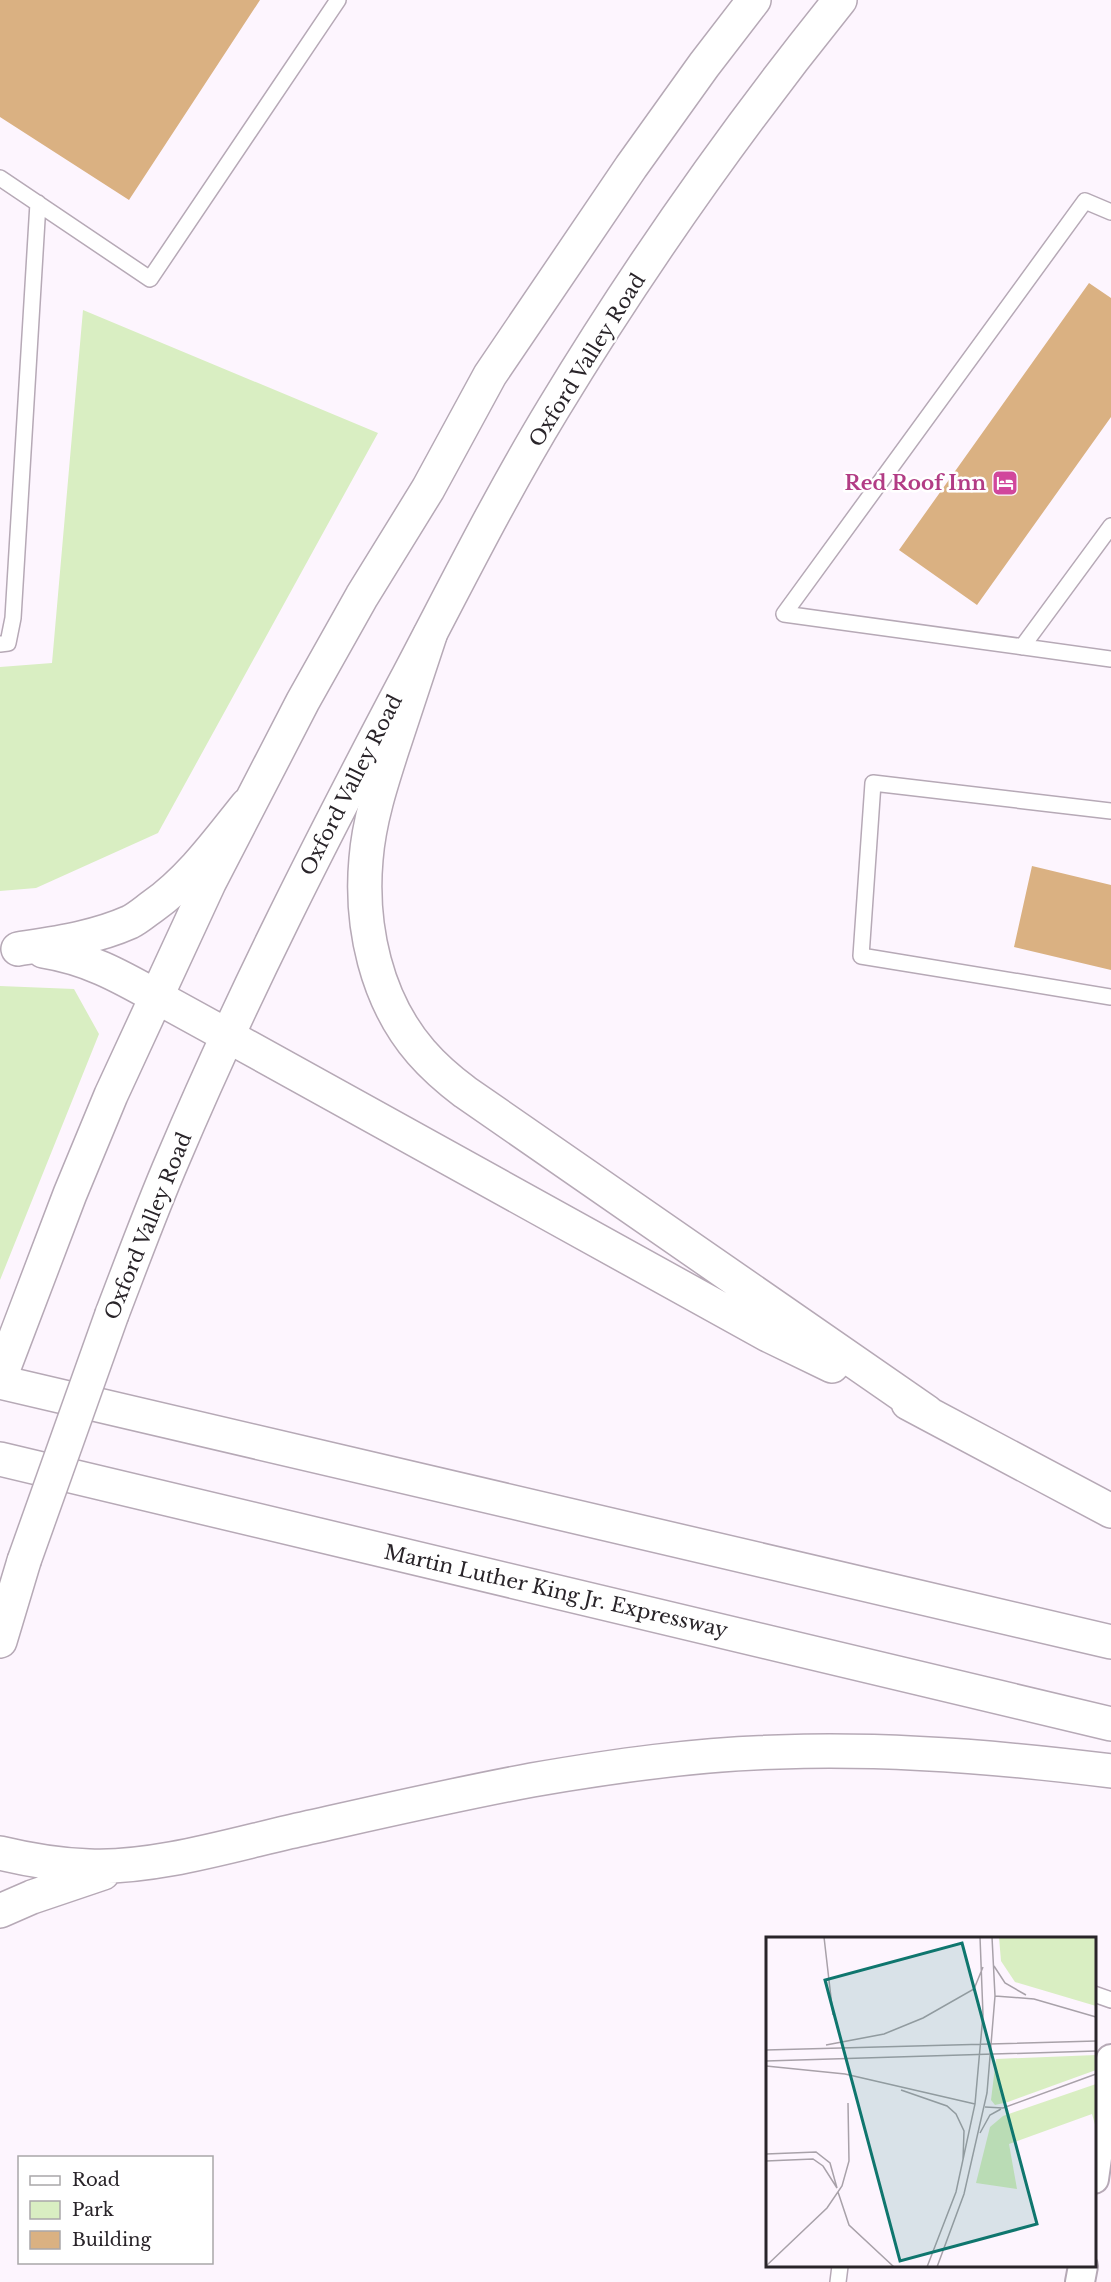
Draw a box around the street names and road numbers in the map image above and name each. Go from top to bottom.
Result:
street label: Oxford Valley Road [524,269,650,451]
street label: Oxford Valley Road [295,691,407,879]
street label: Oxford Valley Road [99,1129,197,1323]
street label: Martin Luther King Jr. Expressway [382,1540,730,1642]

